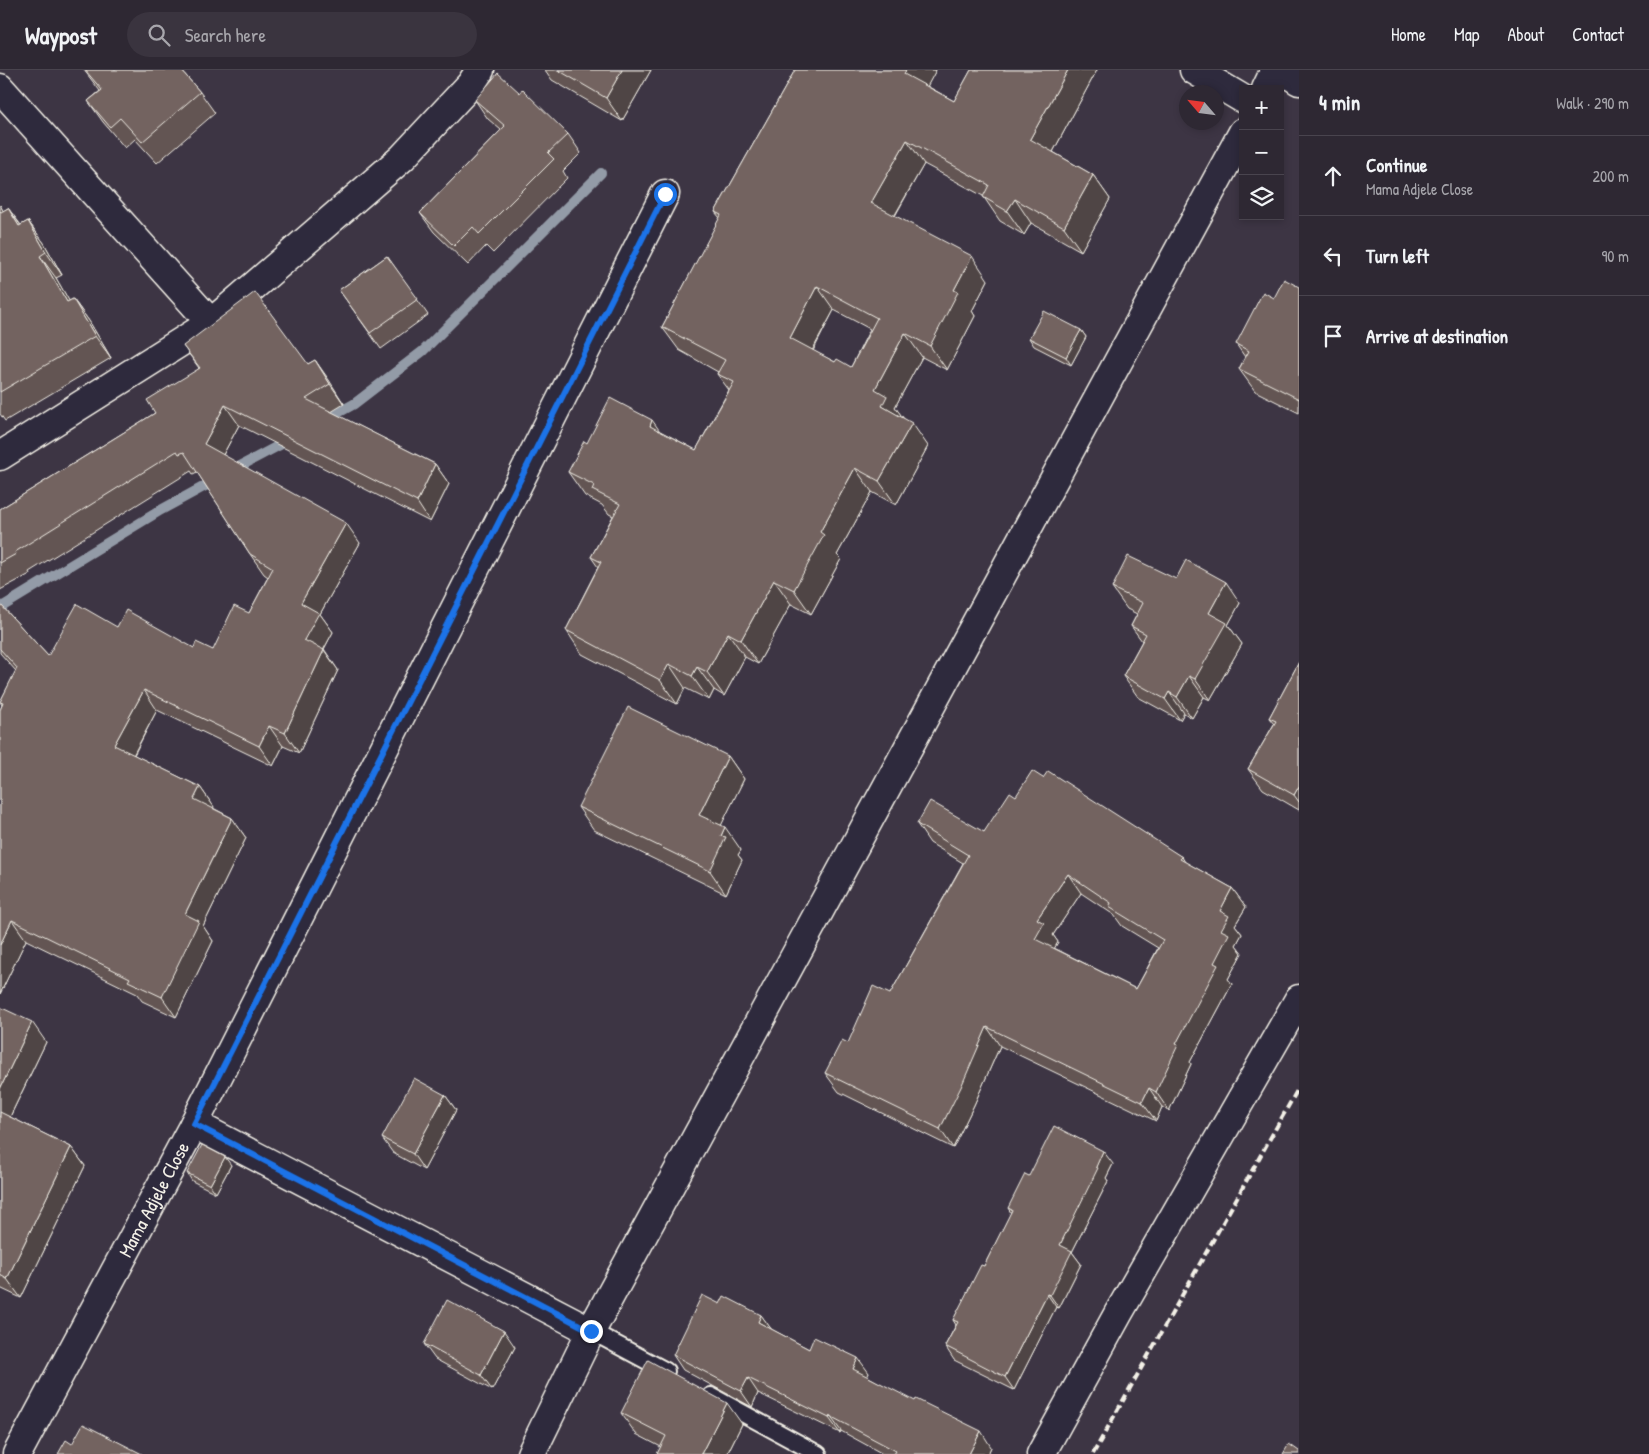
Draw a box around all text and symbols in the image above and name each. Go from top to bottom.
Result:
search box [127,12,477,57]
text: Waypost [25,19,97,51]
icon: search [145,21,173,49]
text: Search here [185,22,266,48]
text: Home [1391,22,1426,47]
text: Map [1454,22,1479,47]
text: About [1507,22,1544,47]
text: Contact [1572,22,1624,47]
north arrow [1179,85,1224,130]
map controls [1239,85,1284,220]
button: + [1239,85,1284,130]
text: 4 min [1319,88,1360,117]
text: Walk · 290 m [1556,92,1629,114]
button: − [1239,130,1284,175]
text: Continue [1366,152,1427,178]
icon: ahead [1319,162,1347,190]
text: 200 m [1593,165,1629,187]
button: layers [1239,175,1284,220]
text: Mama Adjele Close [1366,178,1473,200]
route start [654,183,677,206]
icon: left [1319,242,1347,270]
text: Turn left [1366,243,1429,269]
text: 90 m [1601,245,1629,267]
icon: arrive [1319,322,1347,350]
text: Arrive at destination [1366,323,1508,349]
street label: Mama Adjele Close [112,1137,195,1262]
route end [580,1320,603,1343]

